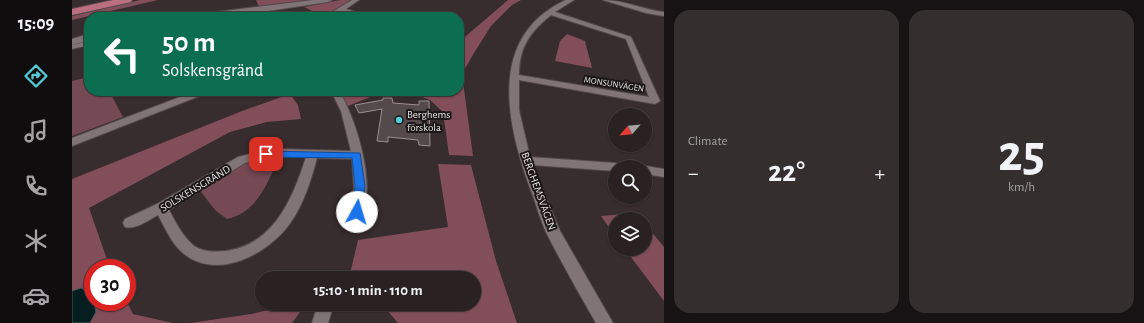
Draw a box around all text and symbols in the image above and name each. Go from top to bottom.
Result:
text: 15:09 [18,15,54,33]
icon: left [96,28,148,80]
text: 50 m [162,29,216,57]
icon: directions [22,62,50,90]
text: Solskensgränd [162,62,263,80]
street label: MONSUNVÄGEN [583,75,645,94]
north arrow [608,108,652,152]
map controls [608,108,652,256]
place label: Berghems förskola [407,109,450,133]
marker: Berghems förskola [394,115,404,125]
icon: music [22,117,50,145]
text: 25 [998,128,1045,180]
text: Climate [688,135,727,148]
pin [249,137,283,171]
icon: arrive [255,143,277,165]
street label: BERGHEMSVÄGEN [519,151,558,232]
text: 22° [768,157,805,187]
button: search [608,160,652,204]
text: − [688,162,699,184]
text: + [874,162,885,184]
street label: SOLSKENSGRÄND [158,163,232,214]
icon: phone [22,172,50,200]
text: km/h [1008,181,1035,194]
position arrow [336,191,378,233]
button: layers [608,212,652,256]
icon: climate [22,227,50,255]
speed limit sign: 30 [84,259,136,311]
icon: car [22,282,50,310]
text: 15:10 · 1 min · 110 m [313,283,423,298]

